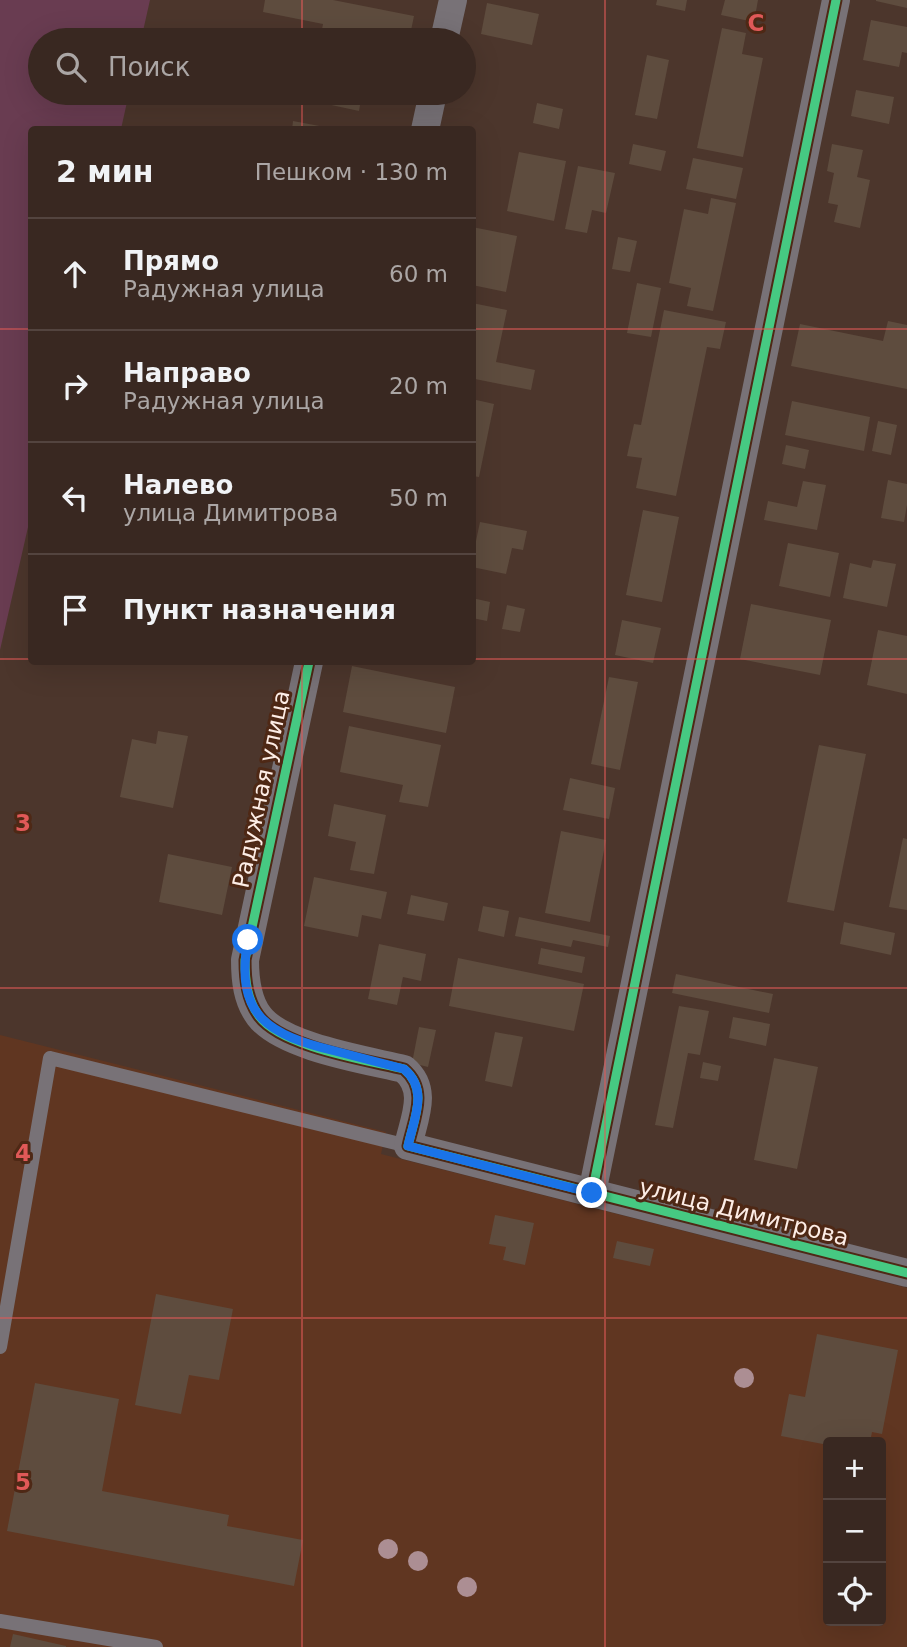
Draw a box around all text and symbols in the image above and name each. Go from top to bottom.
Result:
text: C [748,10,764,36]
search box [28,28,476,105]
icon: search [52,48,90,86]
text: Поиск [108,52,190,82]
text: 2 мин [56,154,154,189]
text: Пешком · 130 m [255,159,448,185]
text: Прямо [123,246,219,276]
icon: ahead [56,255,94,293]
text: 60 m [389,261,448,287]
text: Радужная улица [123,276,325,302]
text: Направо [123,358,251,388]
icon: right [56,367,94,405]
text: 20 m [389,373,448,399]
text: Радужная улица [123,388,325,414]
text: Налево [123,470,233,500]
icon: left [56,479,94,517]
text: 50 m [389,485,448,511]
text: улица Димитрова [123,500,338,526]
icon: arrive [56,591,94,629]
text: Пункт назначения [123,595,396,625]
street label: Радужная улица [227,688,295,890]
text: 3 [15,810,31,836]
route start [232,924,263,955]
text: 4 [15,1140,31,1166]
street label: улица Димитрова [636,1173,852,1251]
route end [576,1177,607,1208]
map controls [823,1437,886,1626]
button: + [823,1437,886,1500]
text: 5 [15,1469,31,1495]
button: − [823,1500,886,1563]
button: locate [823,1563,886,1626]

